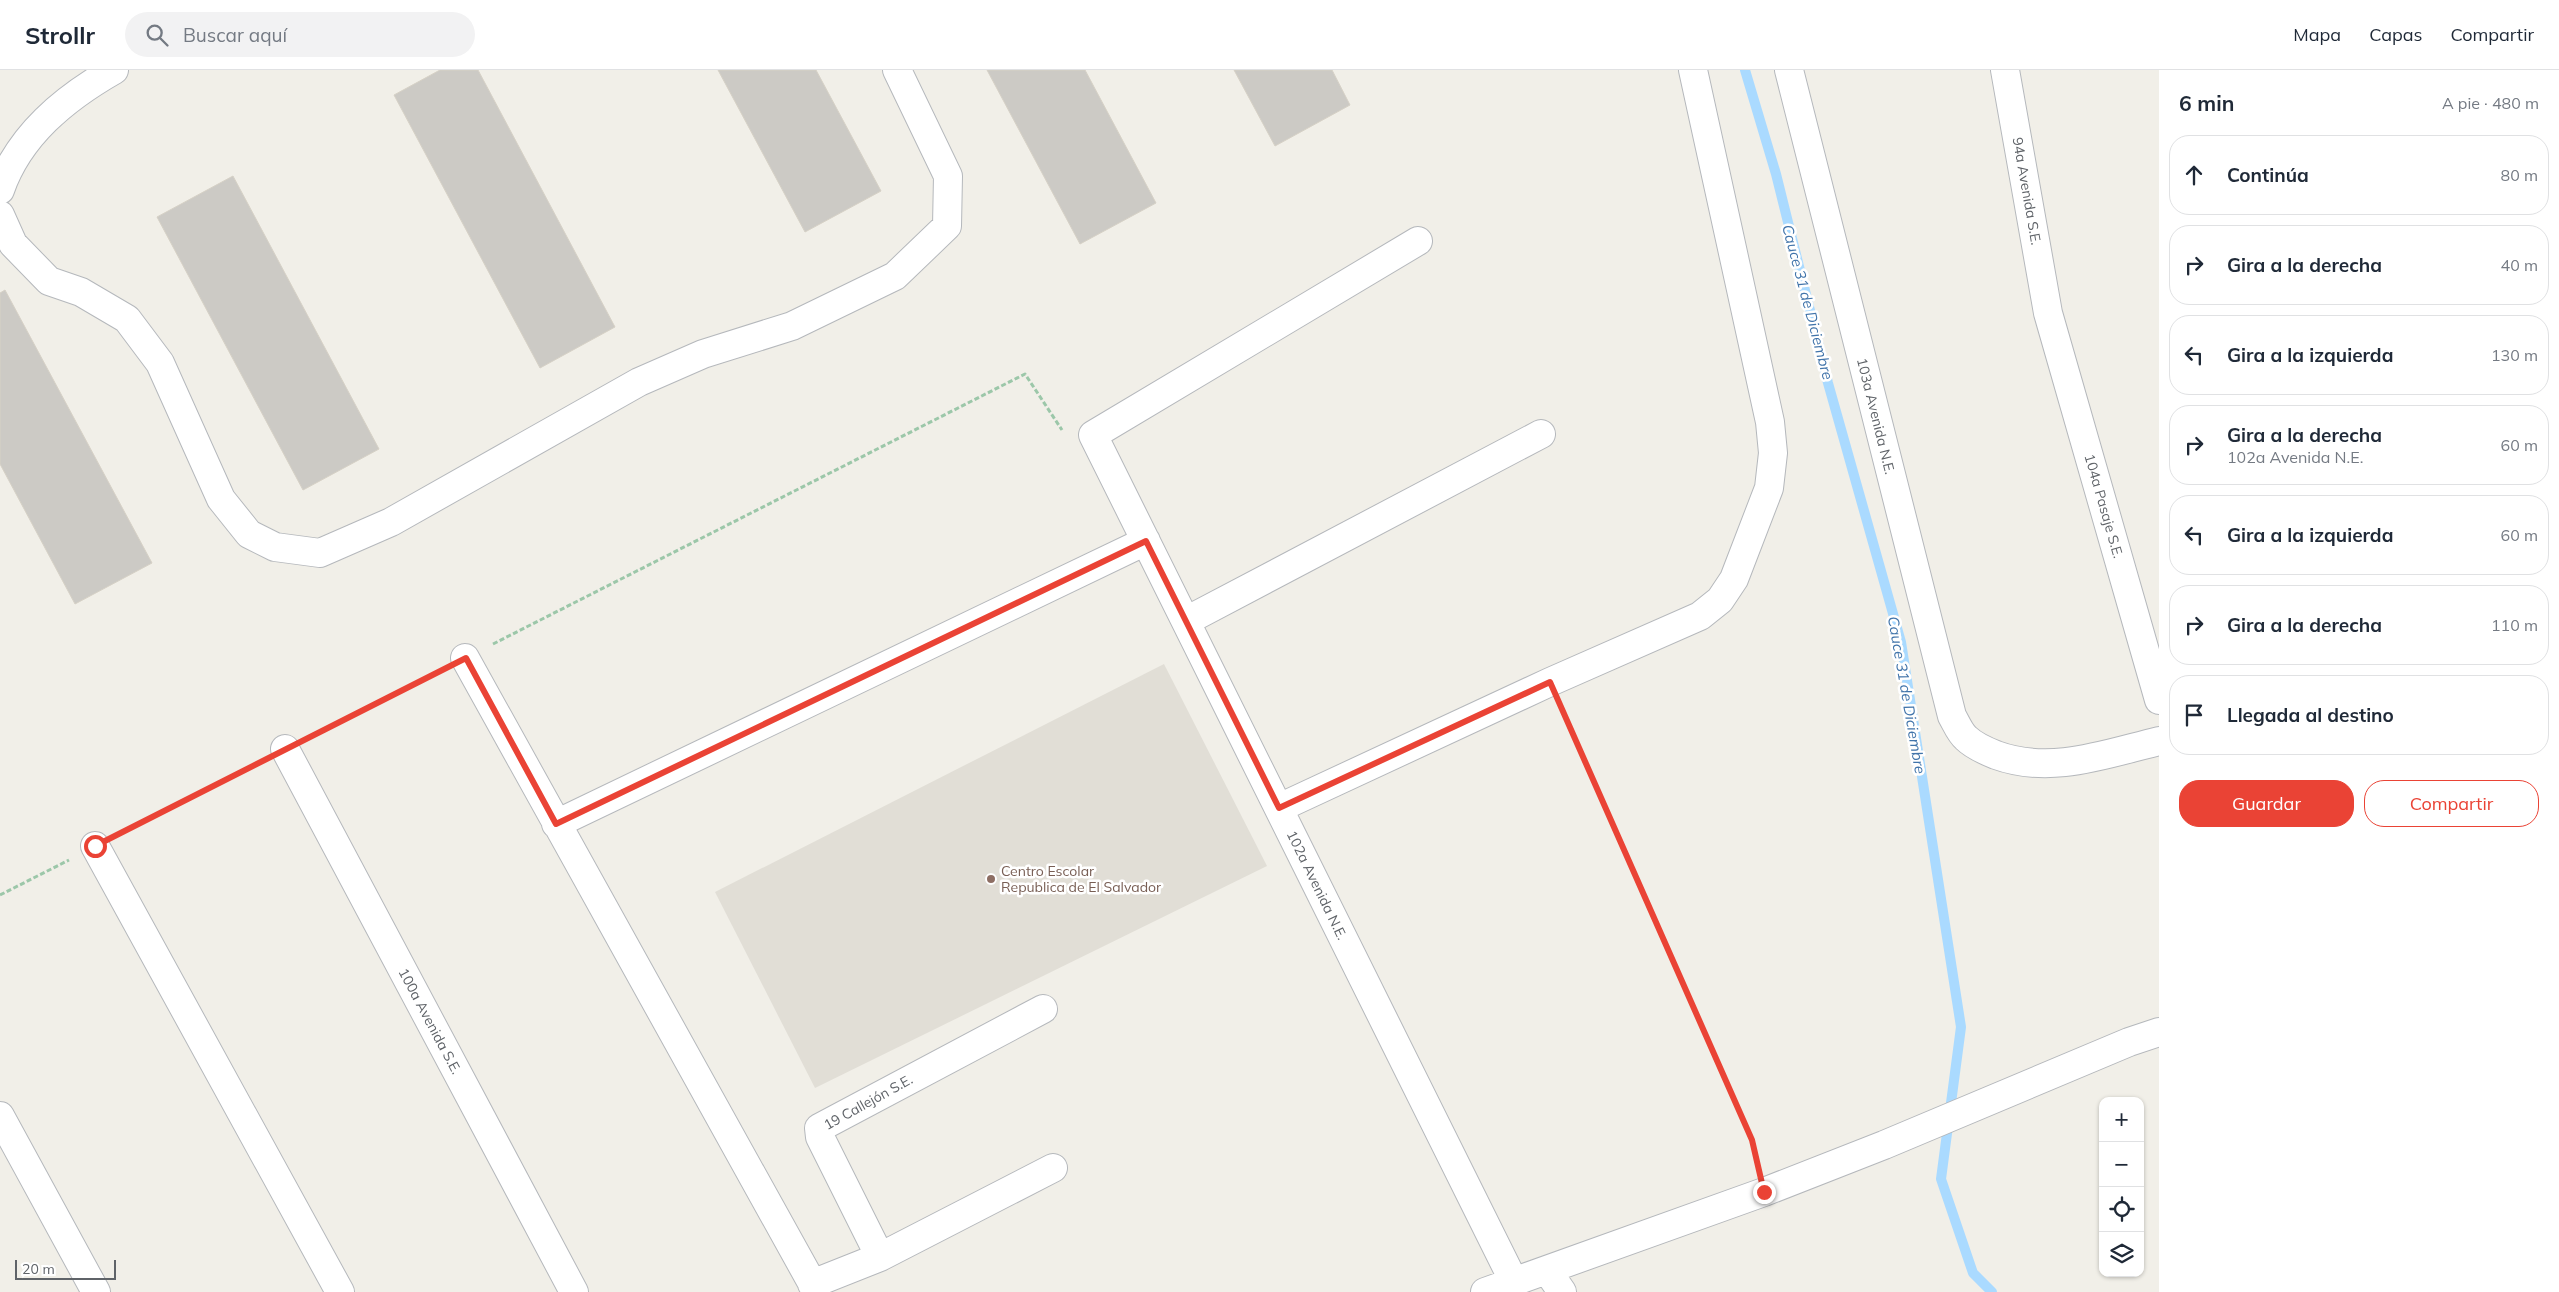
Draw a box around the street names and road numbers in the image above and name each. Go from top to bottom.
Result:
street label: 94a Avenida S.E. [2009,136,2045,246]
street label: 103a Avenida N.E. [1853,356,1899,476]
street label: 104a Pasaje S.E. [2081,452,2127,560]
street label: 102a Avenida N.E. [1283,827,1351,943]
street label: 100a Avenida S.E. [394,965,466,1077]
street label: 19 Callejón S.E. [820,1070,916,1134]

